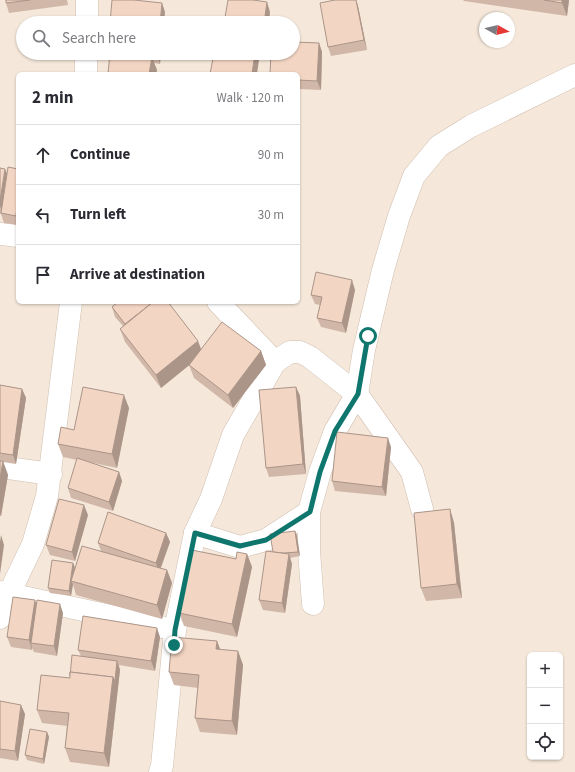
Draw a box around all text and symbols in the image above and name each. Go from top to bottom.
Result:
north arrow [479,12,515,48]
search box [16,16,300,60]
icon: search [30,27,52,49]
text: Search here [62,28,136,49]
text: 2 min [32,86,73,110]
text: Walk · 120 m [216,89,284,107]
icon: ahead [32,144,54,166]
text: Continue [70,144,130,165]
text: 90 m [258,146,284,164]
icon: left [32,204,54,226]
text: Turn left [70,204,126,225]
text: 30 m [258,206,284,224]
icon: arrive [32,264,54,286]
text: Arrive at destination [70,264,205,285]
route start [359,327,377,345]
route end [165,636,183,654]
map controls [527,652,563,760]
button: + [527,652,563,688]
button: − [527,688,563,724]
button: locate [527,724,563,760]

